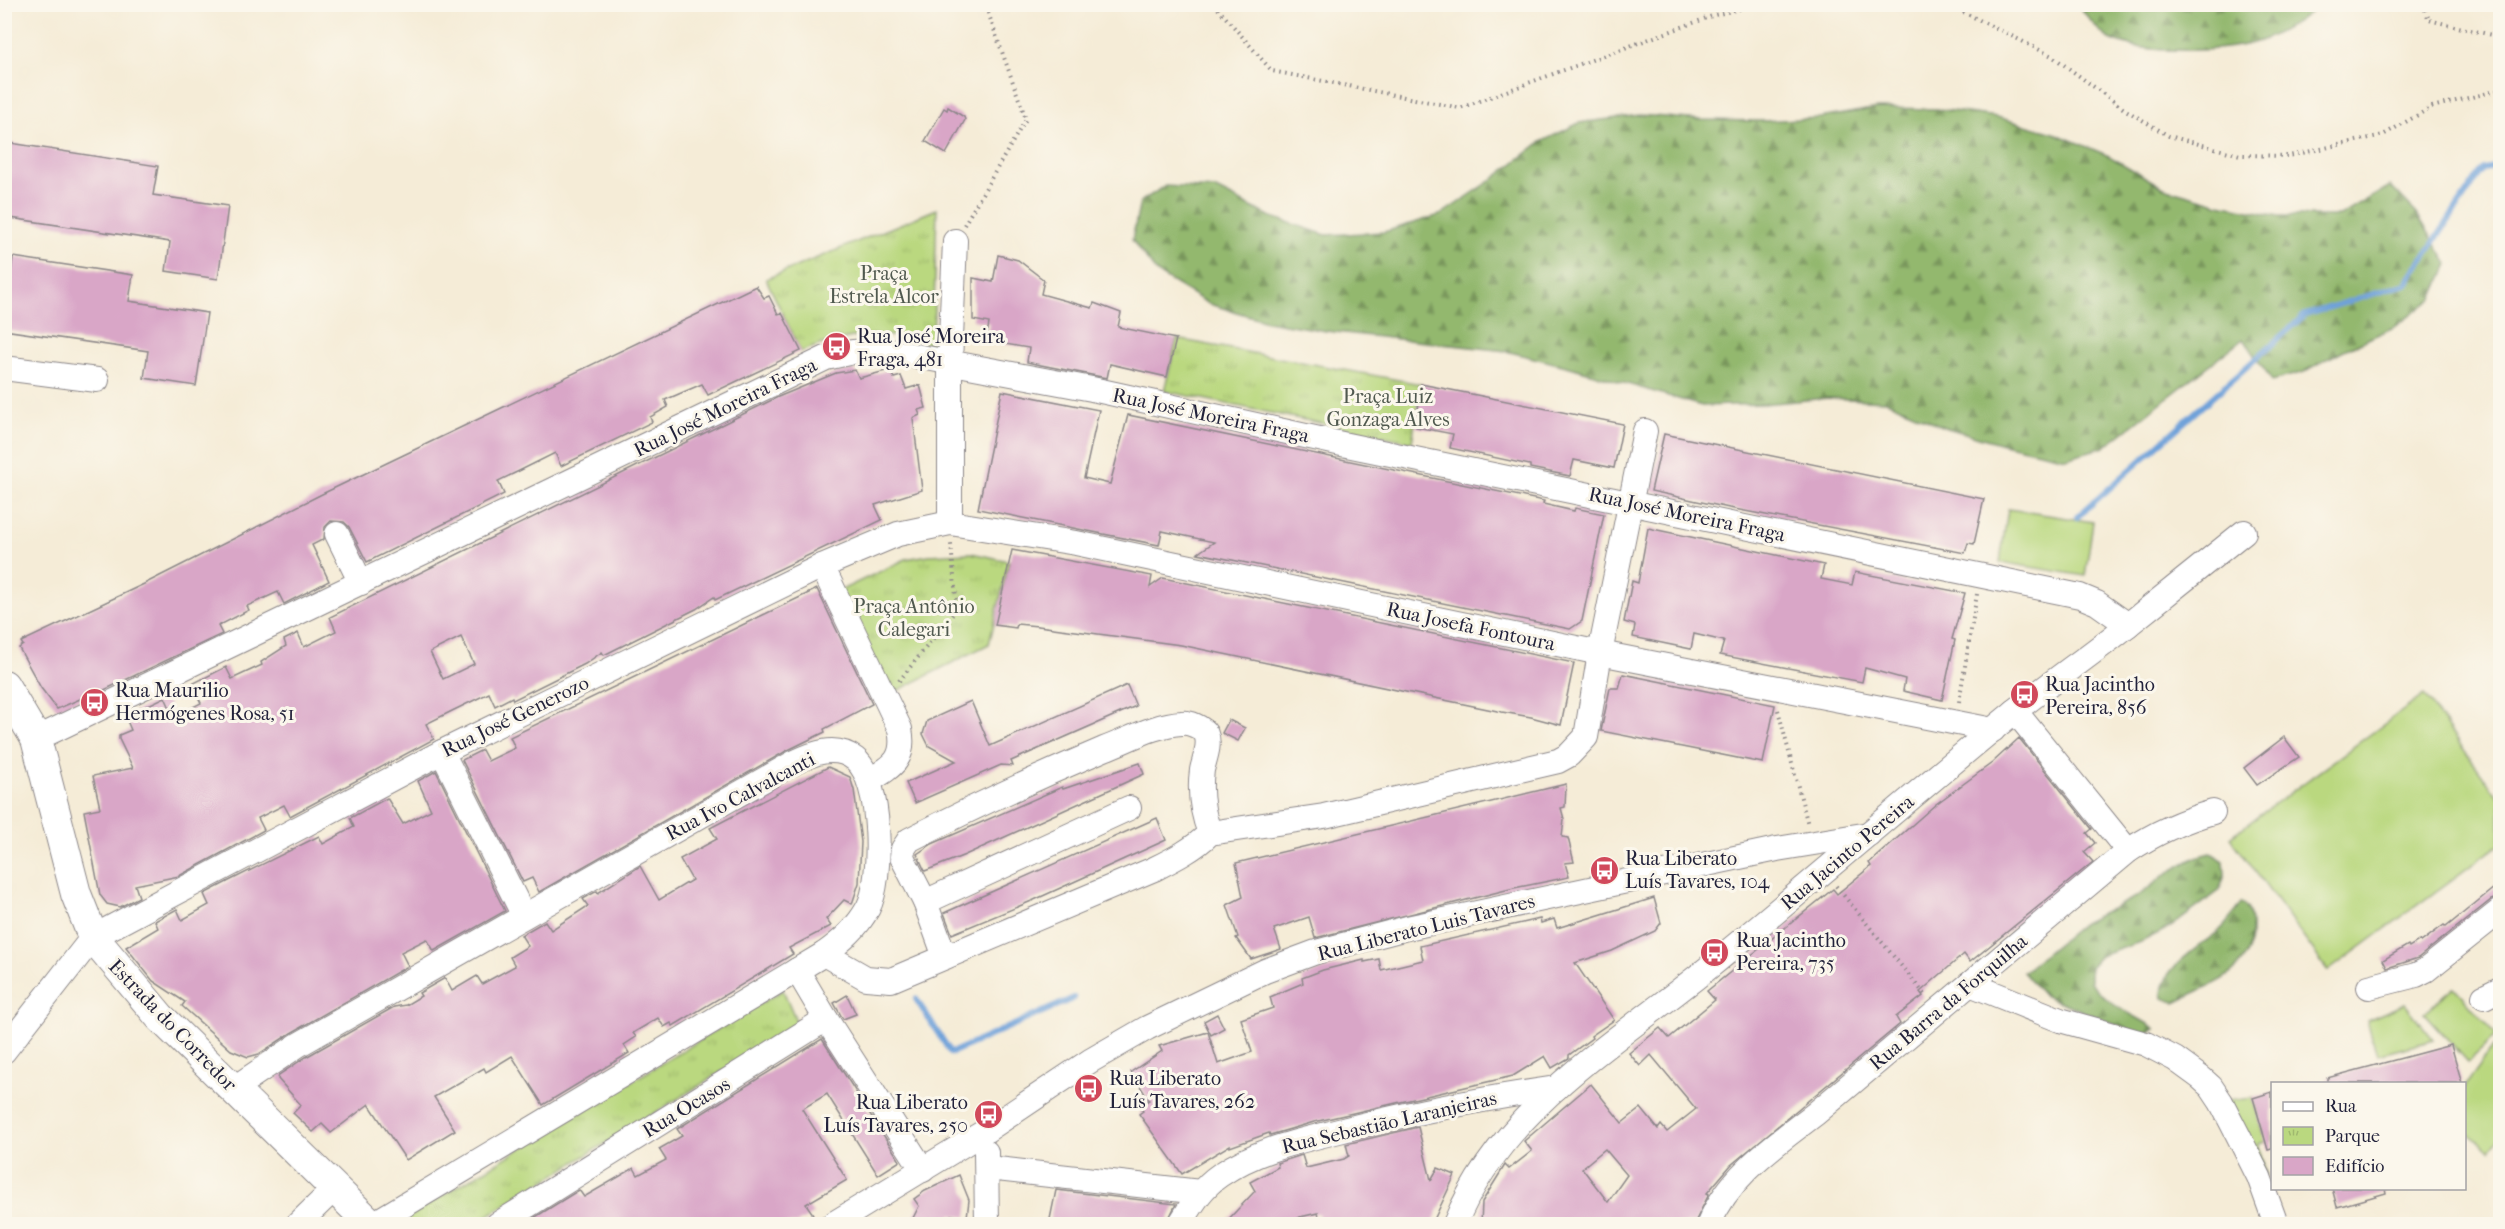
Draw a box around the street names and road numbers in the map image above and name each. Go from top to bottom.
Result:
street label: Rua José Moreira Fraga [630,353,821,462]
street label: Rua José Moreira Fraga [1110,383,1312,448]
street label: Rua José Moreira Fraga [1586,482,1788,547]
street label: Rua Josefa Fontoura [1384,597,1558,656]
street label: Rua José Generozo [438,671,593,762]
street label: Rua Ivo Calvalcanti [662,747,819,845]
street label: Rua Jacinto Pereira [1776,790,1919,915]
street label: Rua Liberato Luis Tavares [1315,889,1537,966]
street label: Rua Barra da Forquilha [1865,929,2032,1075]
street label: Estrada do Corredor [104,955,242,1096]
street label: Rua Ocasos [638,1072,734,1142]
street label: Rua Sebastião Laranjeiras [1279,1087,1499,1158]

